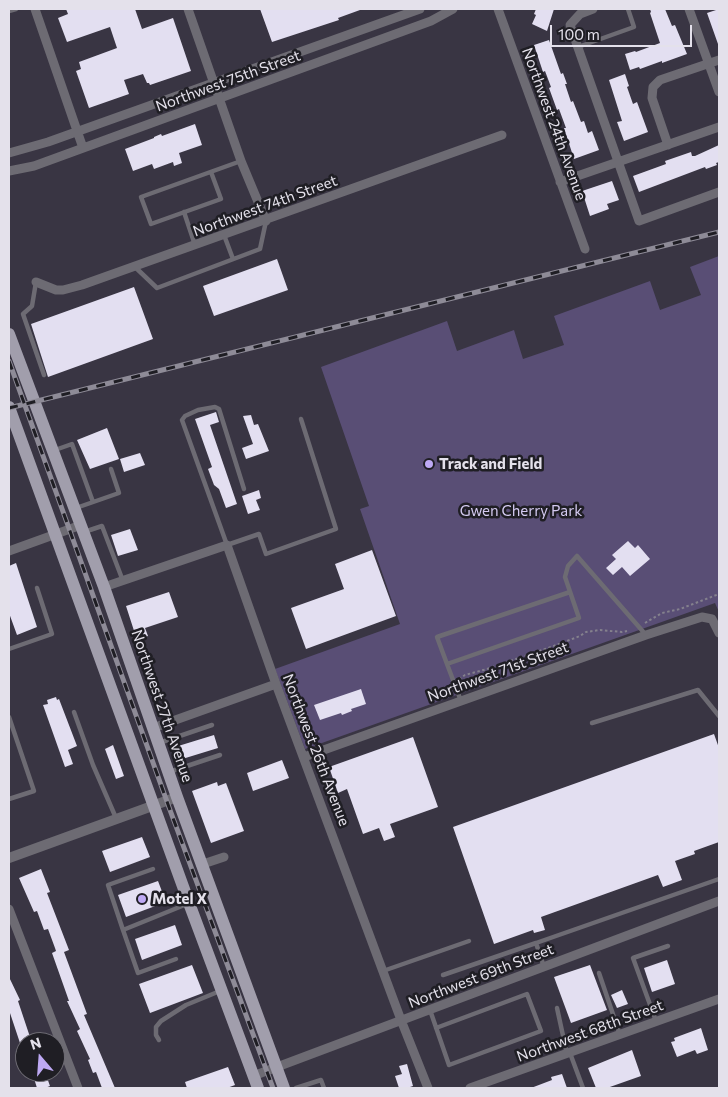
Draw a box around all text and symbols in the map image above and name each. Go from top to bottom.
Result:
scale bar [553,15,696,47]
text: 100 m [558,25,600,43]
street label: Northwest 24th Avenue [518,45,590,203]
street label: Northwest 75th Street [153,46,303,116]
street label: Northwest 74th Street [190,171,340,241]
place label: Track and Field [439,455,542,473]
marker: Track and Field [423,458,435,470]
park label: Gwen Cherry Park [460,502,582,520]
street label: Northwest 27th Avenue [127,627,197,785]
street label: Northwest 71st Street [425,638,571,706]
street label: Northwest 26th Avenue [279,671,353,829]
place label: Motel X [152,890,207,908]
marker: Motel X [136,893,148,905]
street label: Northwest 69th Street [406,940,556,1012]
street label: Northwest 68th Street [514,996,666,1066]
north arrow [15,1032,65,1082]
text: N [28,1034,43,1053]

